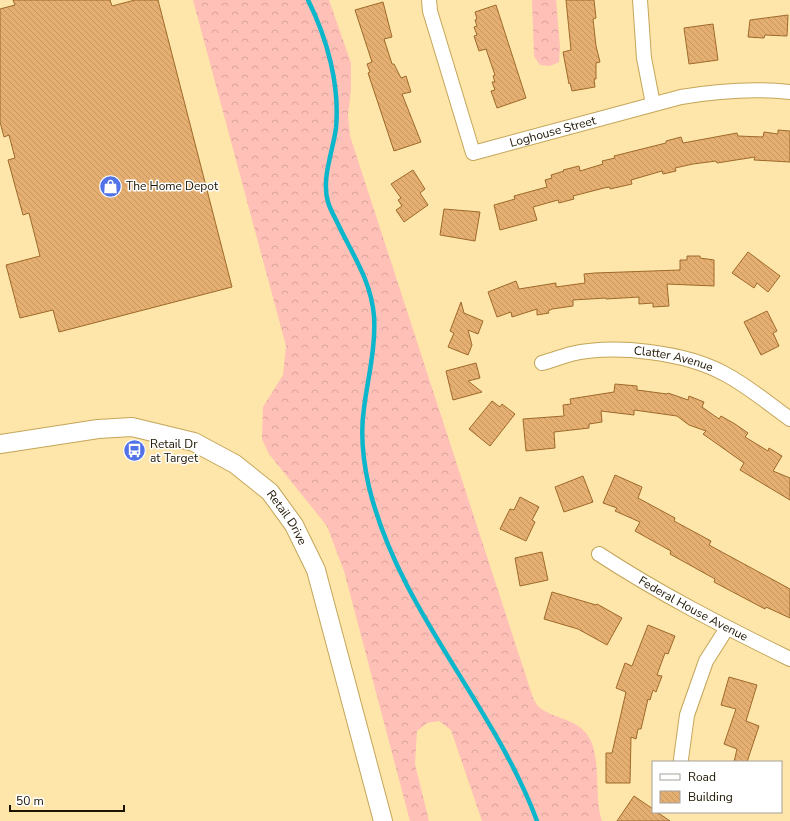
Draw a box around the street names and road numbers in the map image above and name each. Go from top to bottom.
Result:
street label: Loghouse Street [508,112,598,151]
street label: Clatter Avenue [633,342,716,375]
street label: Retail Drive [263,487,311,548]
street label: Federal House Avenue [636,572,751,645]

